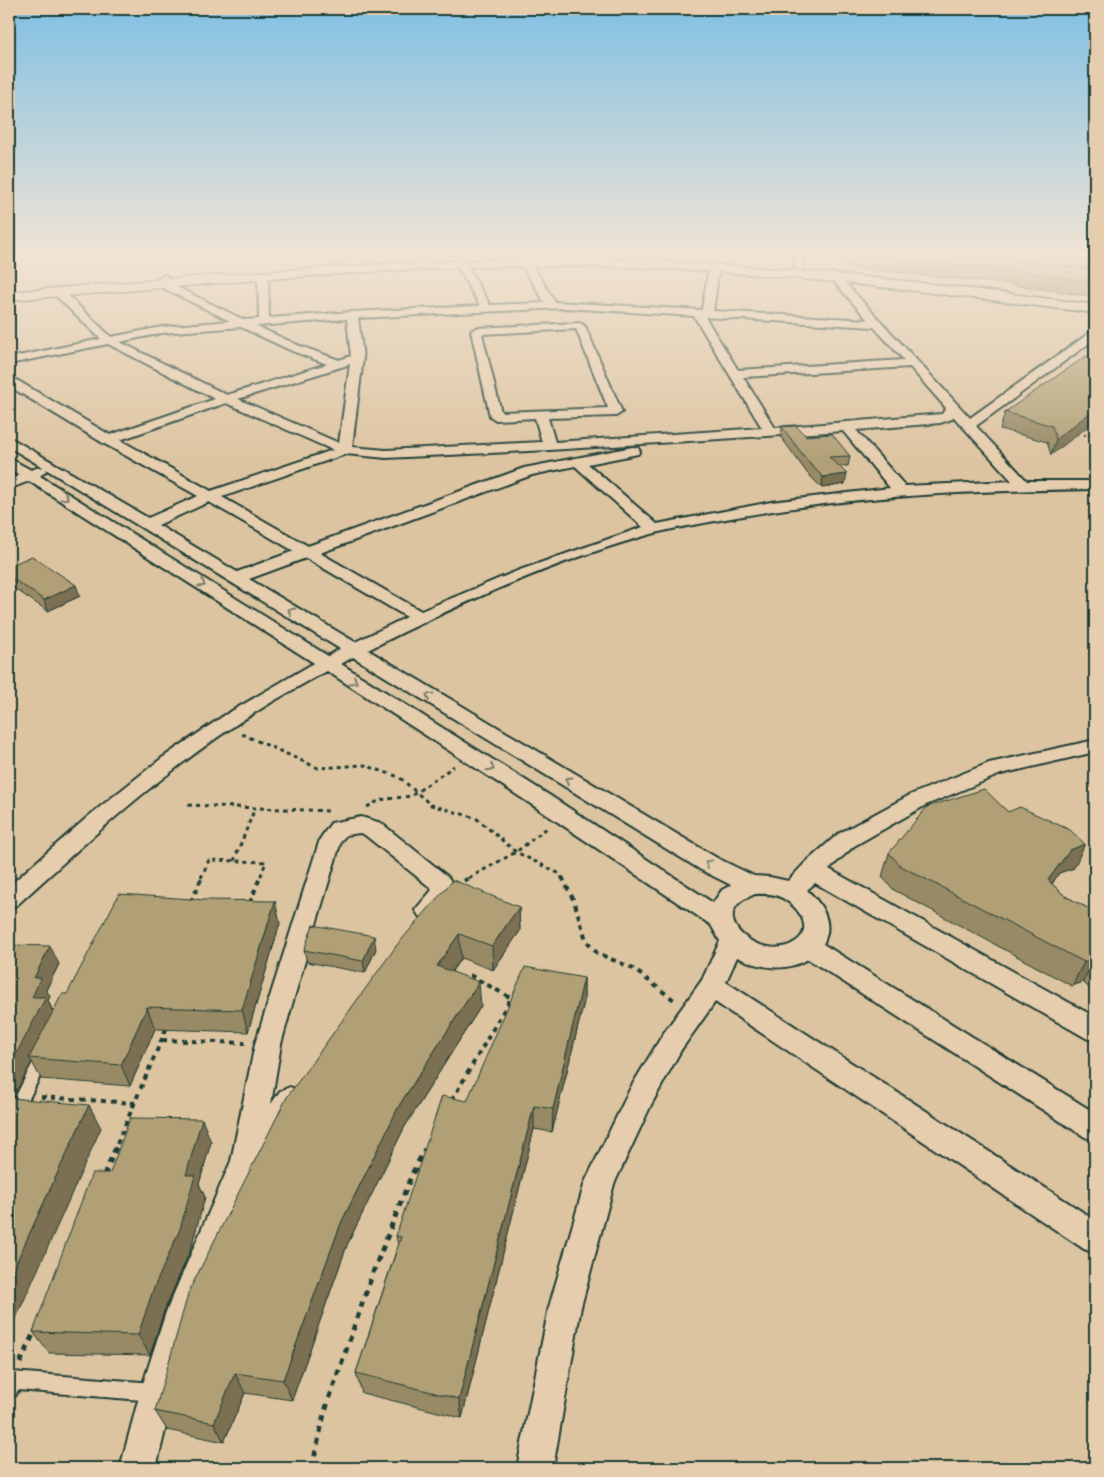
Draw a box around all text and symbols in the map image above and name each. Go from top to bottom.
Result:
one-way arrow [59,491,68,501]
one-way arrow [197,578,206,587]
one-way arrow [287,608,296,618]
one-way arrow [348,675,357,685]
one-way arrow [426,693,435,703]
one-way arrow [485,762,494,772]
one-way arrow [565,776,574,786]
one-way arrow [704,860,713,870]

